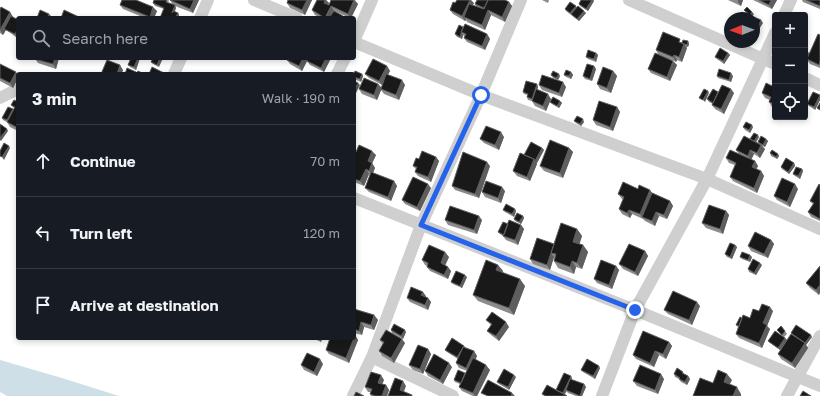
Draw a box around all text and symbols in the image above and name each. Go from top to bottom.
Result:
north arrow [724,12,760,48]
map controls [772,12,808,120]
button: + [772,12,808,48]
search box [16,16,356,60]
icon: search [30,27,52,49]
text: Search here [62,29,148,47]
button: − [772,48,808,84]
button: locate [772,84,808,120]
route start [472,86,490,104]
text: 3 min [32,88,76,109]
text: Walk · 190 m [262,90,340,106]
icon: ahead [32,150,54,172]
text: Continue [70,152,136,170]
text: 70 m [310,153,340,169]
icon: left [32,222,54,244]
text: Turn left [70,224,132,242]
text: 120 m [303,225,340,241]
icon: arrive [32,294,54,316]
text: Arrive at destination [70,296,219,314]
route end [626,301,644,319]

